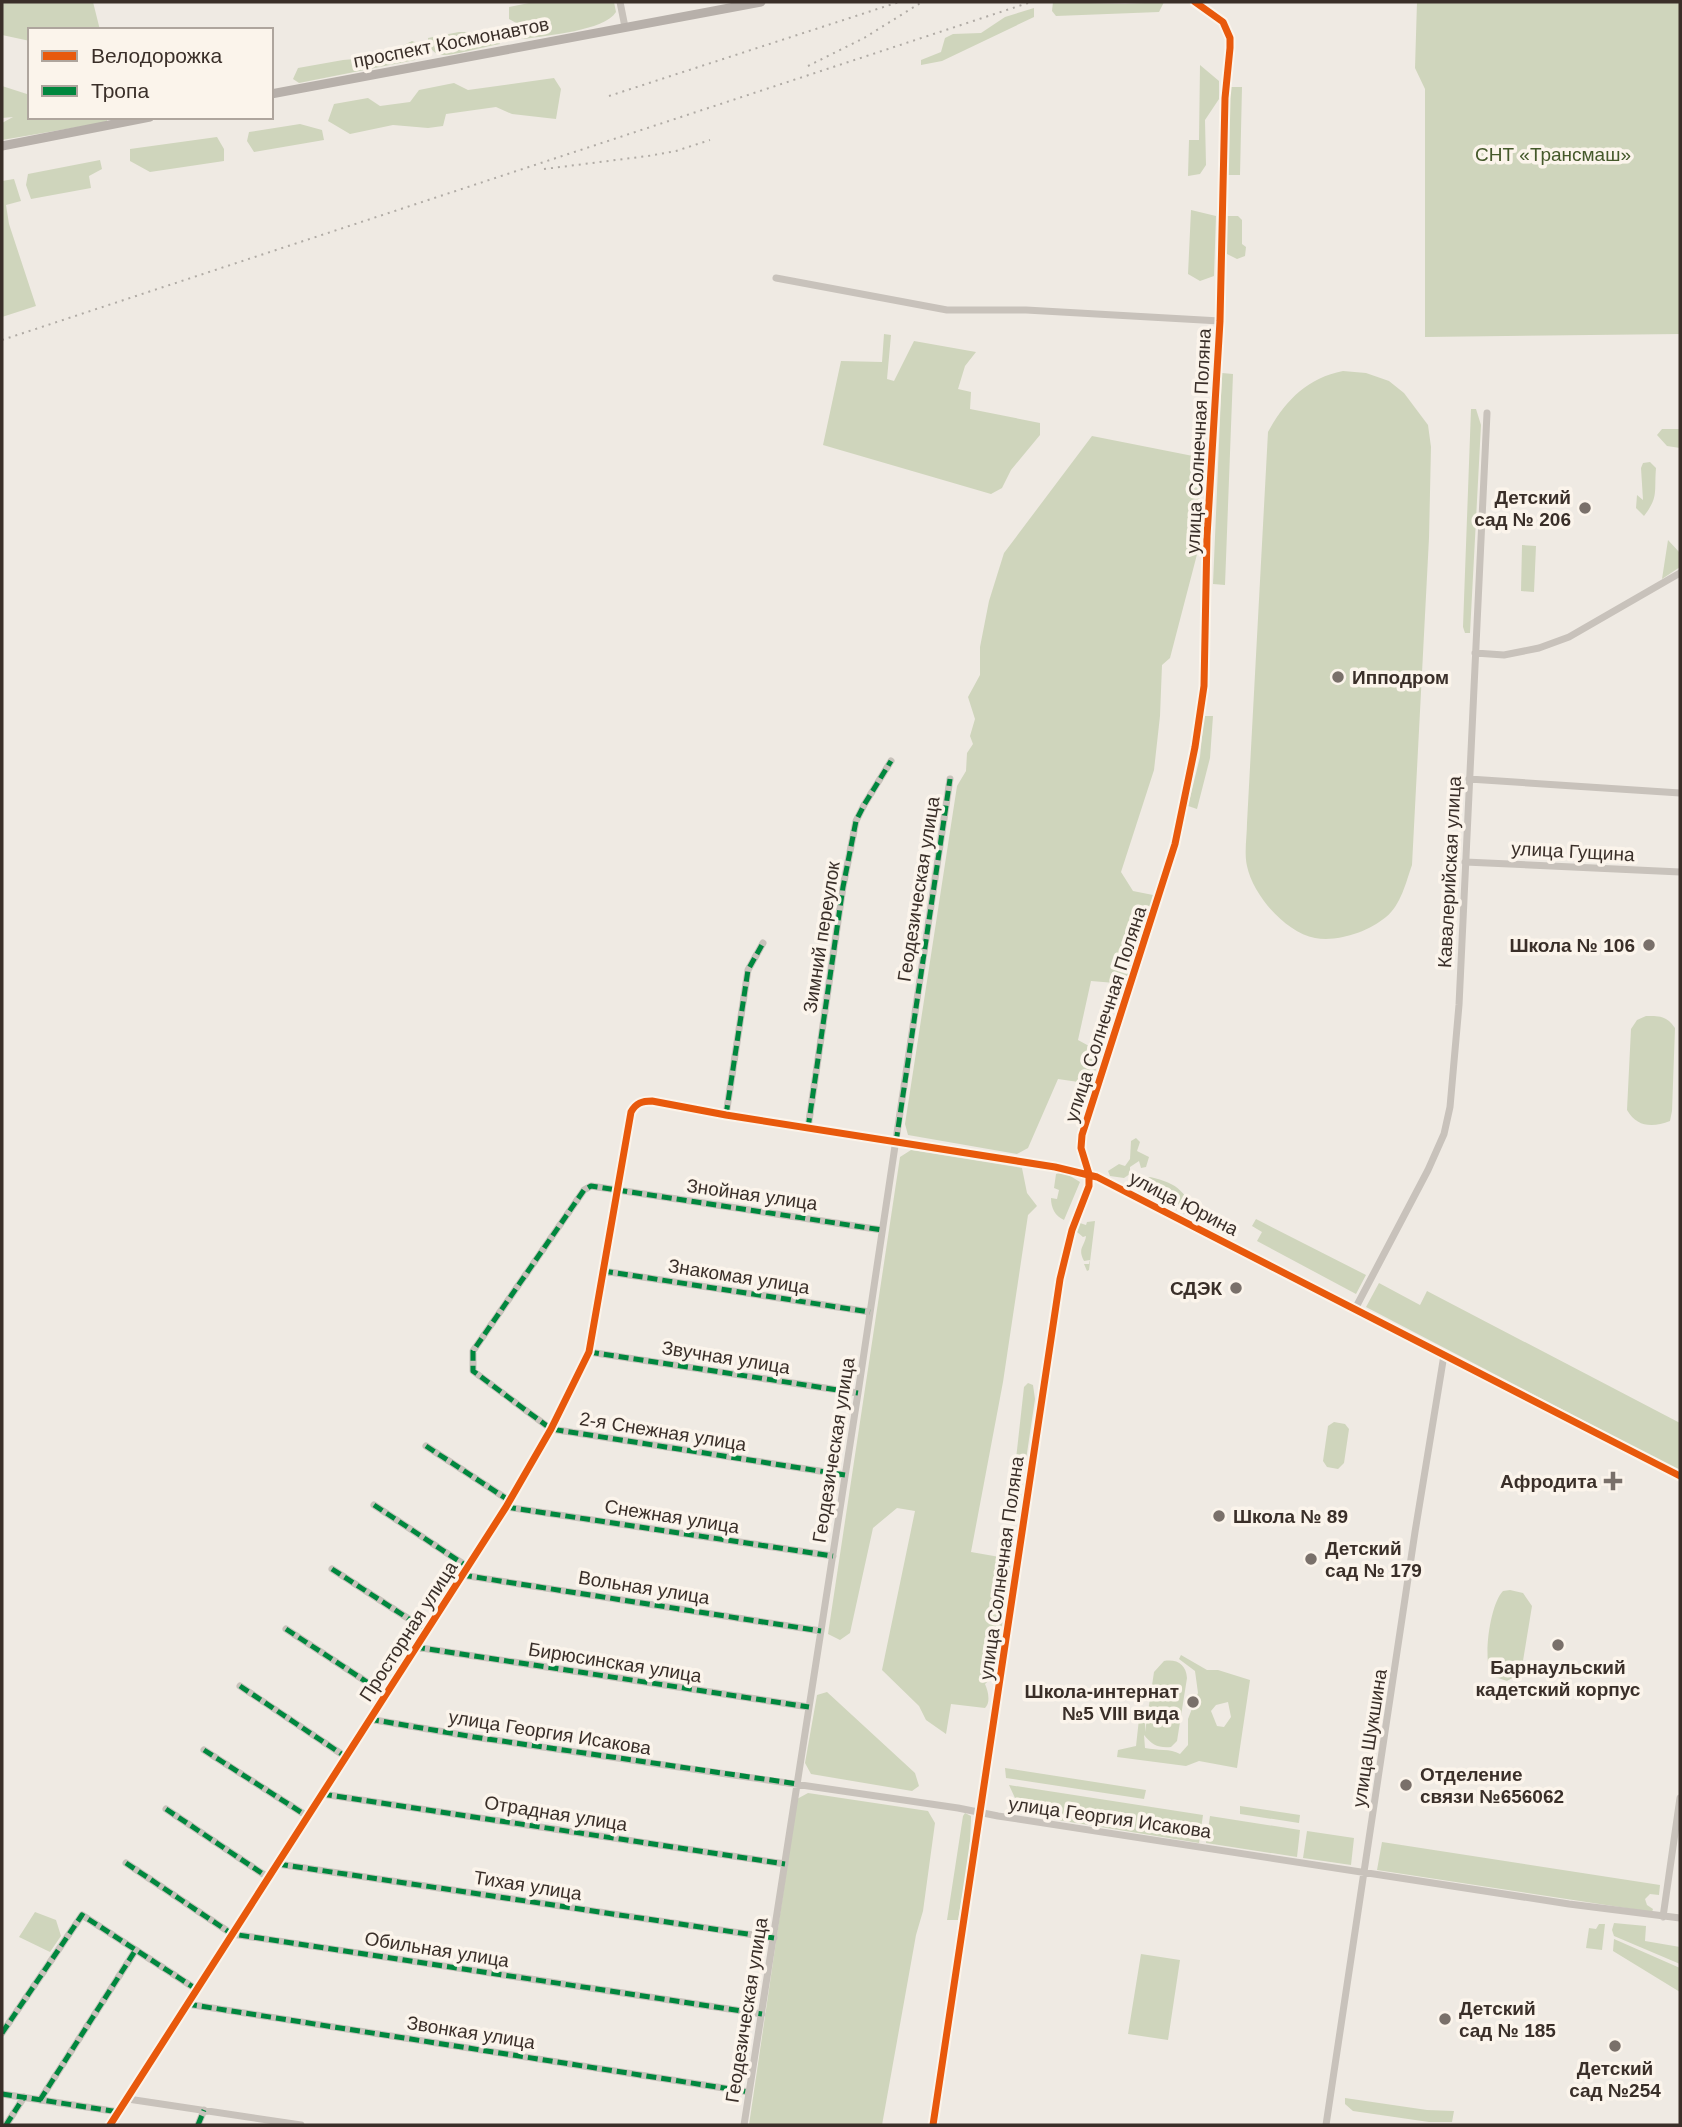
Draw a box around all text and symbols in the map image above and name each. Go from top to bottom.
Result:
street label: проспект Космонавтов [351,13,551,72]
legend [28,28,273,119]
text: Велодорожка [91,44,222,67]
text: Тропа [91,79,149,102]
park label: СНТ «Трансмаш» [1475,144,1631,165]
street label: улица Солнечная Поляна [1182,327,1215,554]
place label: Детский сад № 206 [1474,487,1571,530]
marker: Детский сад № 206 [1577,500,1593,516]
place label: Ипподром [1352,667,1449,688]
marker: Ипподром [1330,669,1346,685]
street label: Кавалерийская улица [1434,775,1465,969]
street label: Геодезическая улица [893,794,944,983]
street label: улица Гущина [1511,838,1636,865]
street label: Зимний переулок [799,859,844,1014]
street label: улица Солнечная Поляна [1061,903,1150,1125]
place label: Школа № 106 [1509,935,1635,956]
marker: Школа № 106 [1641,937,1657,953]
street label: улица Юрина [1126,1167,1242,1240]
street label: Знойная улица [685,1175,819,1214]
street label: Знакомая улица [667,1255,812,1298]
place label: СДЭК [1170,1278,1222,1299]
marker: СДЭК [1228,1280,1244,1296]
street label: Звучная улица [660,1337,792,1378]
street label: Геодезическая улица [808,1355,859,1544]
street label: 2-я Снежная улица [578,1408,748,1455]
street label: улица Солнечная Поляна [975,1454,1028,1681]
place label: Афродита [1500,1471,1597,1492]
marker: Афродита [1603,1471,1623,1491]
street label: Снежная улица [603,1495,741,1538]
place label: Школа № 89 [1233,1506,1348,1527]
marker: Школа № 89 [1211,1508,1227,1524]
place label: Детский сад № 179 [1325,1538,1422,1581]
marker: Детский сад № 179 [1303,1551,1319,1567]
street label: Просторная улица [355,1557,462,1705]
street label: Вольная улица [577,1567,712,1608]
marker: Барнаульский кадетский корпус [1550,1637,1566,1653]
street label: Бирюсинская улица [527,1638,703,1687]
place label: Барнаульский кадетский корпус [1476,1657,1641,1700]
street label: улица Шукшина [1348,1667,1391,1809]
place label: Школа-интернат №5 VIII вида [1025,1681,1179,1724]
marker: Школа-интернат №5 VIII вида [1185,1694,1201,1710]
street label: улица Георгия Исакова [447,1706,653,1759]
place label: Отделение связи №656062 [1420,1764,1564,1807]
marker: Отделение связи №656062 [1398,1777,1414,1793]
street label: Отрадная улица [483,1792,629,1835]
street label: улица Георгия Исакова [1007,1793,1213,1842]
street label: Тихая улица [472,1867,584,1904]
street label: Геодезическая улица [721,1915,772,2104]
street label: Обильная улица [363,1928,511,1971]
place label: Детский сад № 185 [1459,1998,1556,2041]
marker: Детский сад № 185 [1437,2011,1453,2027]
street label: Звонкая улица [405,2012,537,2053]
marker: Детский сад №254 [1607,2038,1623,2054]
place label: Детский сад №254 [1569,2058,1661,2101]

